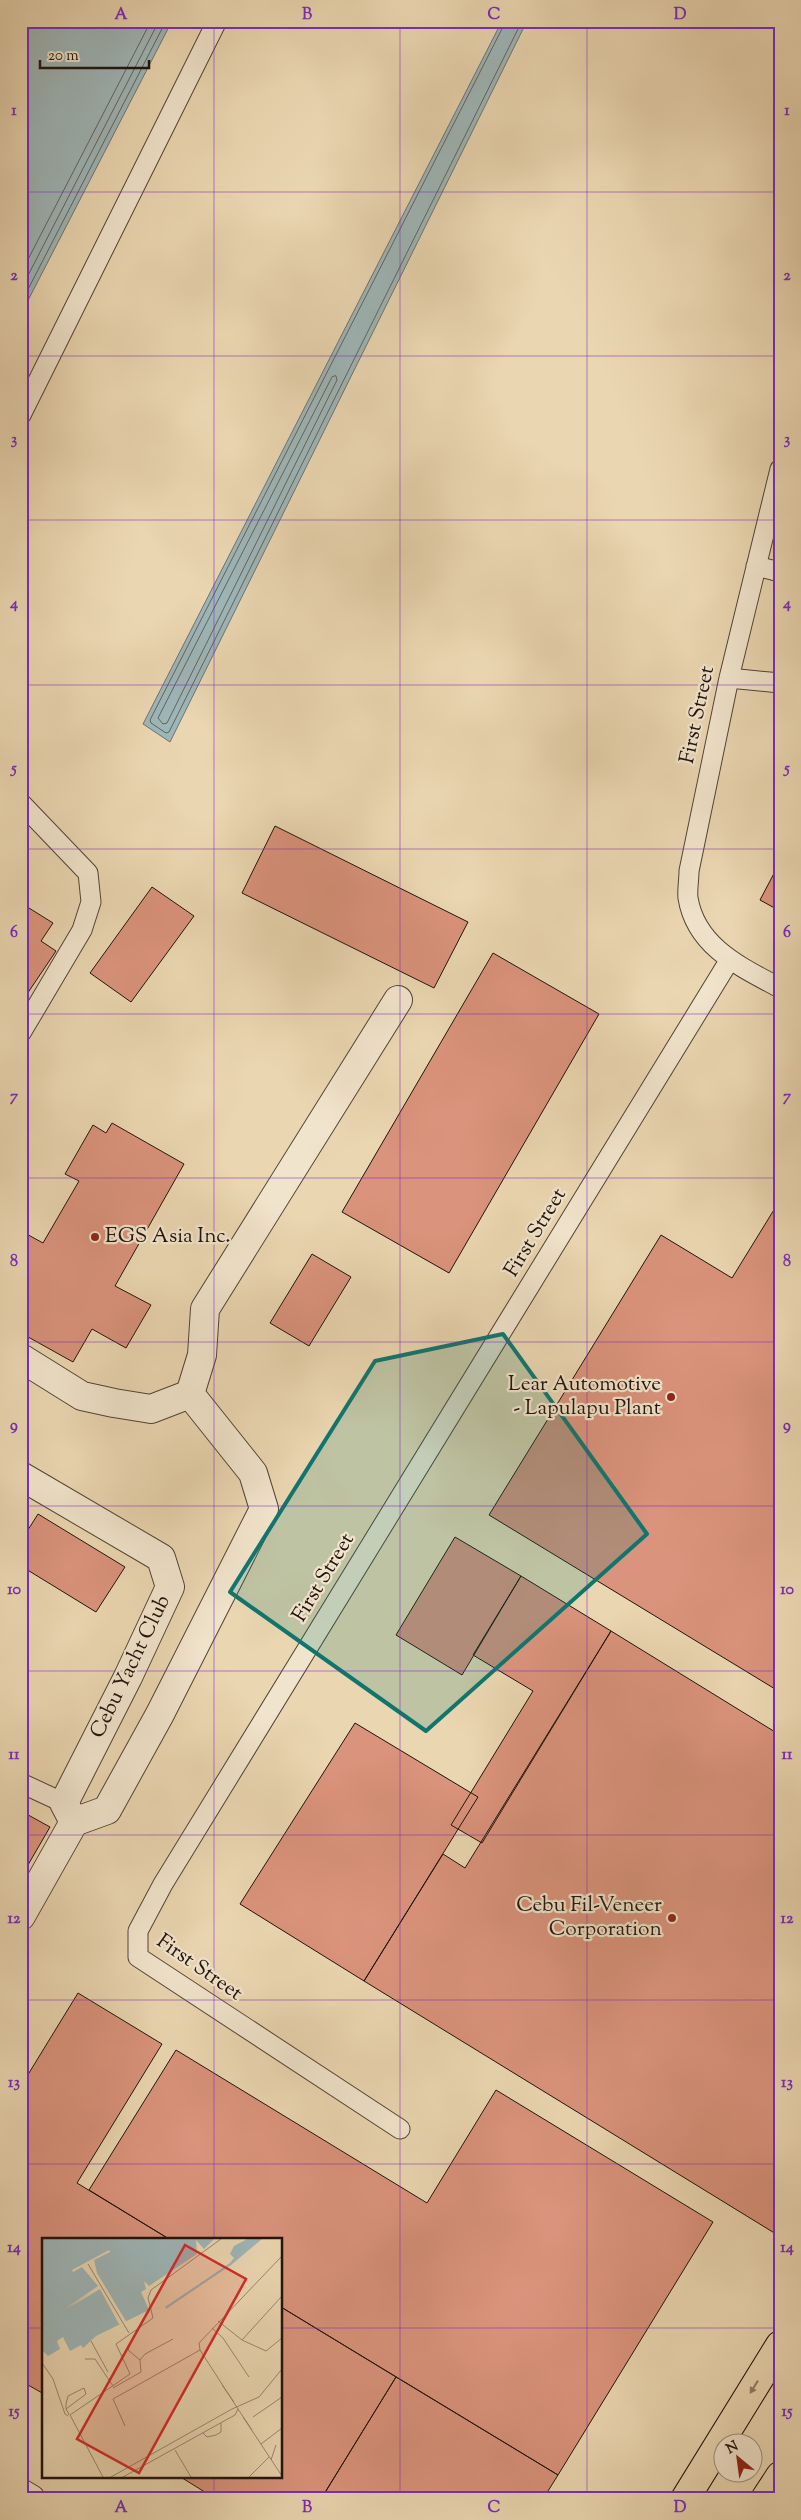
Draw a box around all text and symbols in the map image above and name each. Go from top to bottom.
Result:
text: A [115,4,128,27]
text: B [302,4,312,27]
text: C [488,4,501,27]
text: D [674,4,687,27]
scale bar [40,38,149,70]
text: 20 m [48,46,79,67]
text: 1 [11,100,17,123]
text: 1 [784,100,790,123]
text: 2 [10,265,18,288]
text: 2 [783,265,791,288]
text: 3 [11,429,18,452]
text: 3 [784,429,791,452]
text: 4 [9,593,18,616]
text: 4 [782,593,791,616]
street label: First Street [673,663,723,767]
text: 5 [9,758,17,781]
text: 5 [782,758,790,781]
text: 6 [10,922,18,945]
text: 6 [783,922,791,945]
text: 7 [10,1086,19,1109]
text: 7 [783,1086,792,1109]
street label: First Street [498,1183,574,1283]
place label: EGS Asia Inc. [105,1222,231,1252]
marker: EGS Asia Inc. [89,1231,101,1243]
text: 8 [10,1251,18,1274]
text: 8 [783,1251,791,1274]
place label: Lear Automotive - Lapulapu Plant [508,1370,661,1424]
marker: Lear Automotive - Lapulapu Plant [665,1391,677,1403]
text: 9 [10,1415,18,1438]
text: 9 [783,1415,791,1438]
street label: First Street [286,1528,362,1628]
text: 10 [7,1579,21,1602]
text: 10 [780,1579,794,1602]
street label: Cebu Yacht Club [83,1590,179,1744]
text: 11 [9,1744,20,1767]
text: 11 [782,1744,793,1767]
place label: Cebu Fil-Veneer Corporation [516,1891,662,1945]
text: 12 [8,1908,21,1931]
text: 12 [781,1908,794,1931]
marker: Cebu Fil-Veneer Corporation [666,1912,678,1924]
street label: First Street [150,1927,248,2009]
text: 13 [8,2072,20,2095]
text: 13 [781,2072,793,2095]
text: 14 [7,2237,21,2260]
text: 14 [780,2237,794,2260]
inset map [42,2238,282,2478]
one-way arrow [750,2380,759,2393]
text: 15 [9,2401,20,2424]
text: 15 [782,2401,793,2424]
north arrow [714,2432,764,2482]
text: N [723,2437,742,2460]
text: A [115,2497,128,2520]
text: B [302,2497,312,2520]
text: C [488,2497,501,2520]
text: D [674,2497,687,2520]

